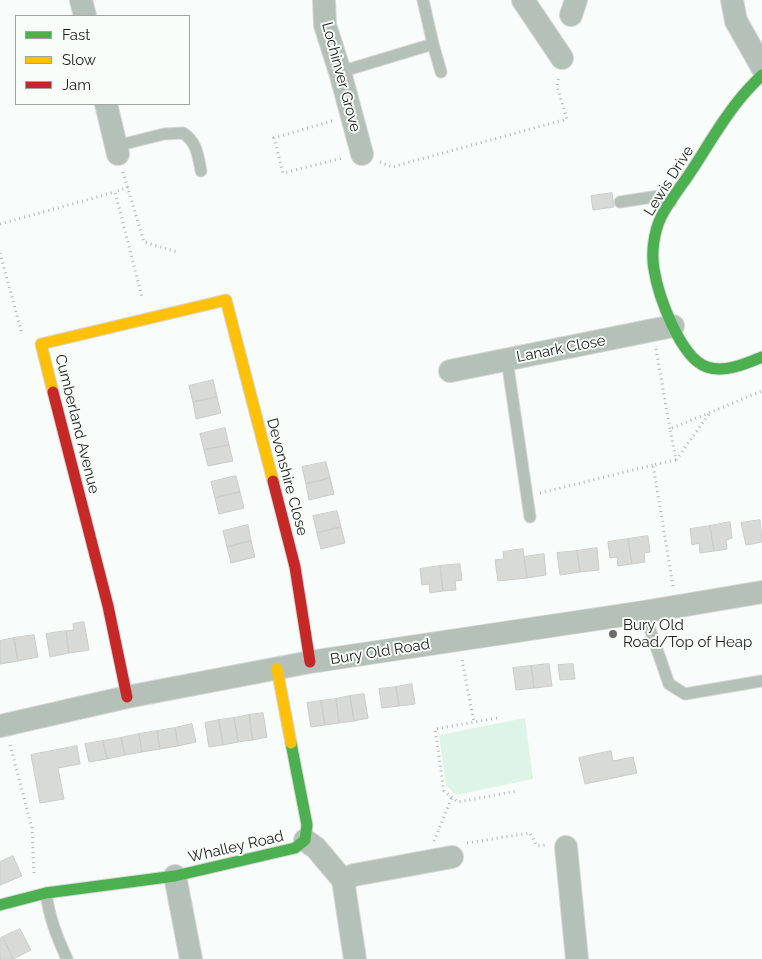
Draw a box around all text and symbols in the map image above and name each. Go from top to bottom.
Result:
legend [15,15,190,105]
street label: Lochinver Grove [318,20,364,134]
text: Fast [62,26,90,44]
text: Slow [62,51,96,69]
text: Jam [62,76,91,94]
street label: Lewis Drive [640,143,698,219]
street label: Lanark Close [515,332,607,366]
street label: Cumberland Avenue [51,352,103,496]
street label: Devonshire Close [263,416,311,538]
place label: Bury Old Road/Top of Heap [623,616,752,651]
marker: Bury Old Road/Top of Heap [607,628,619,640]
street label: Bury Old Road [329,635,431,669]
street label: Whalley Road [187,827,285,867]

